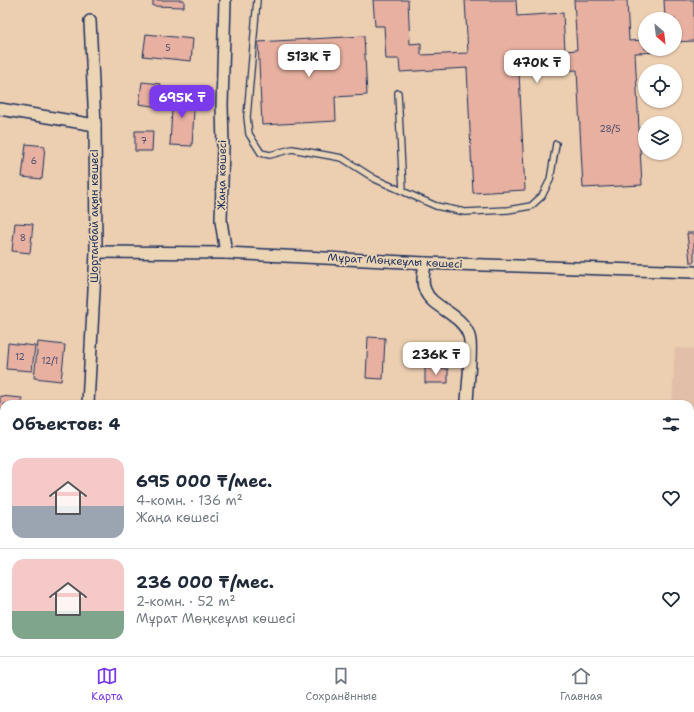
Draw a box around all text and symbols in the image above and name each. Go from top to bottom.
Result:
north arrow [638,12,682,56]
map controls [638,12,682,160]
house number: 5 [165,42,171,54]
pin: 513K ₸ [276,44,342,78]
text: 513K ₸ [287,48,331,65]
pin: 470K ₸ [504,50,570,84]
text: 470K ₸ [513,54,561,71]
button: locate [638,64,682,108]
pin: 695K ₸ [149,85,215,119]
text: 695K ₸ [158,89,206,106]
button: layers [638,116,682,160]
house number: 28/5 [600,123,620,135]
house number: 7 [141,135,147,147]
street label: Жаңа көшесі [214,140,230,210]
street label: Шортанбай ақын көшесі [87,149,102,283]
house number: 6 [31,155,37,167]
house number: 8 [20,232,26,244]
street label: Мұрат Мөңкеұлы көшесі [327,250,463,272]
pin: 236K ₸ [403,342,469,376]
text: 236K ₸ [412,346,460,363]
house number: 12 [15,351,25,363]
house number: 12/1 [42,355,58,367]
text: Объектов: 4 [12,413,121,435]
icon: filters [660,413,682,435]
text: 695 000 ₸/мес. [136,470,272,492]
icon: home [44,474,92,522]
icon: heart [660,487,682,509]
text: 4-комн. · 136 m² [136,492,243,509]
text: Жаңа көшесі [136,509,219,526]
text: 236 000 ₸/мес. [136,571,274,593]
icon: home [44,575,92,623]
icon: heart [660,588,682,610]
text: 2-комн. · 52 m² [136,593,235,610]
text: Мұрат Мөңкеұлы көшесі [136,610,296,627]
tab: Карта [91,665,123,704]
tab: Сохранённые [305,665,377,704]
tab: Главная [560,665,603,704]

